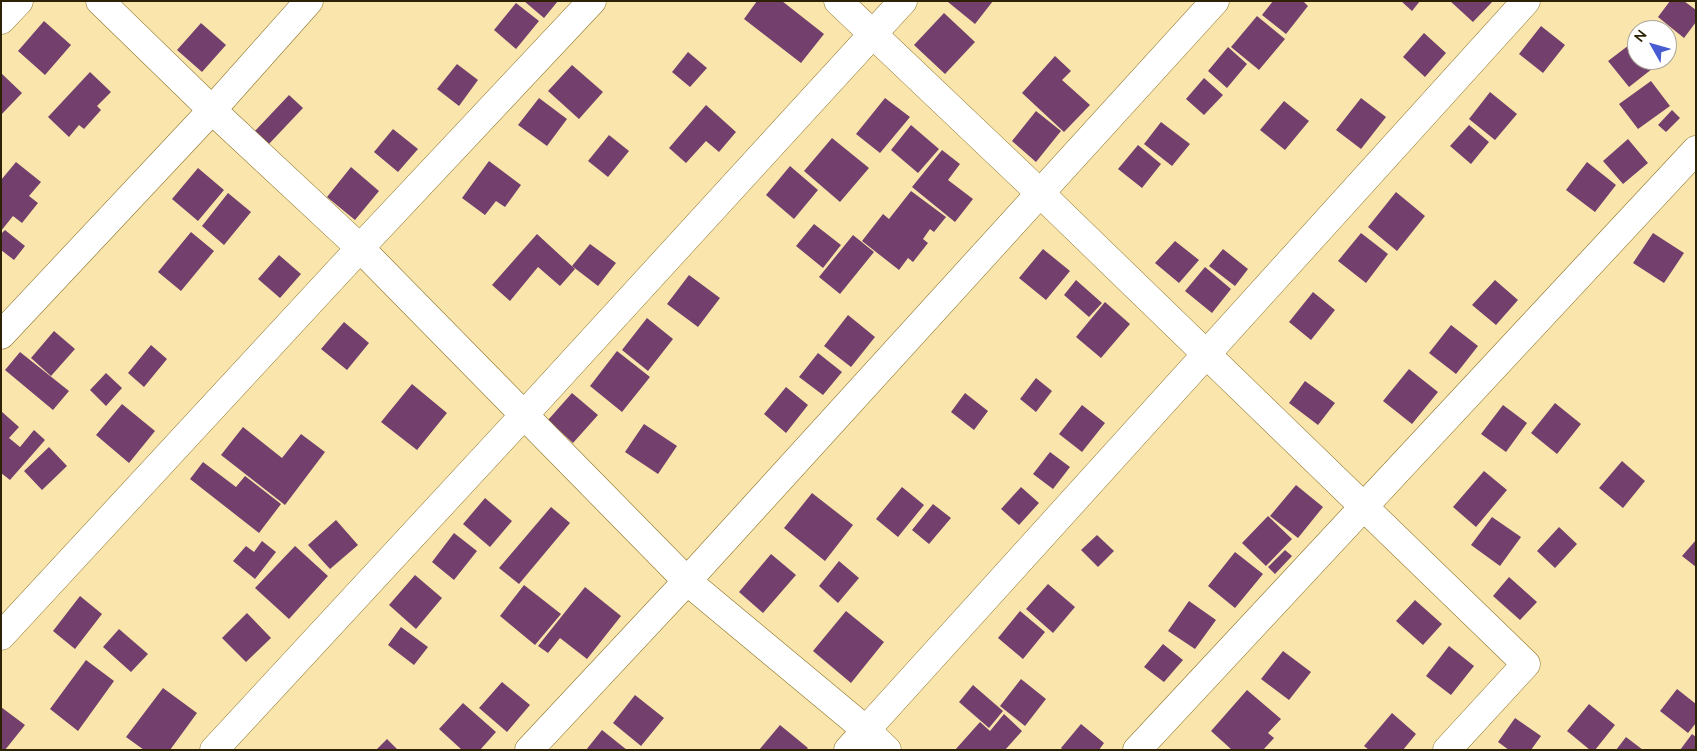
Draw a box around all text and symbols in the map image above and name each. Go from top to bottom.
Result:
north arrow [1627,20,1677,70]
text: N [1630,26,1651,46]

